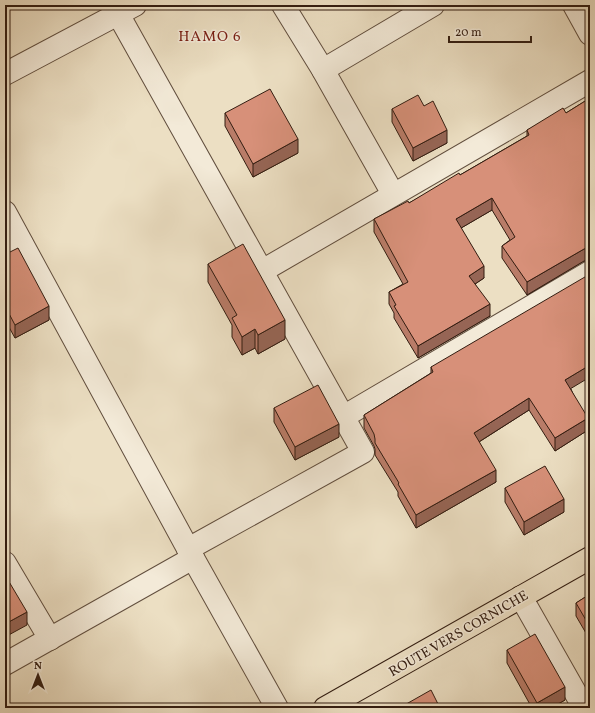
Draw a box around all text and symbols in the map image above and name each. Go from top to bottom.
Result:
scale bar [449,18,531,44]
text: 20 m [455,25,482,41]
district label: HAMO 6 [178,27,242,48]
street label: ROUTE VERS CORNICHE [386,587,532,682]
north arrow [18,655,58,695]
text: N [34,659,42,674]

